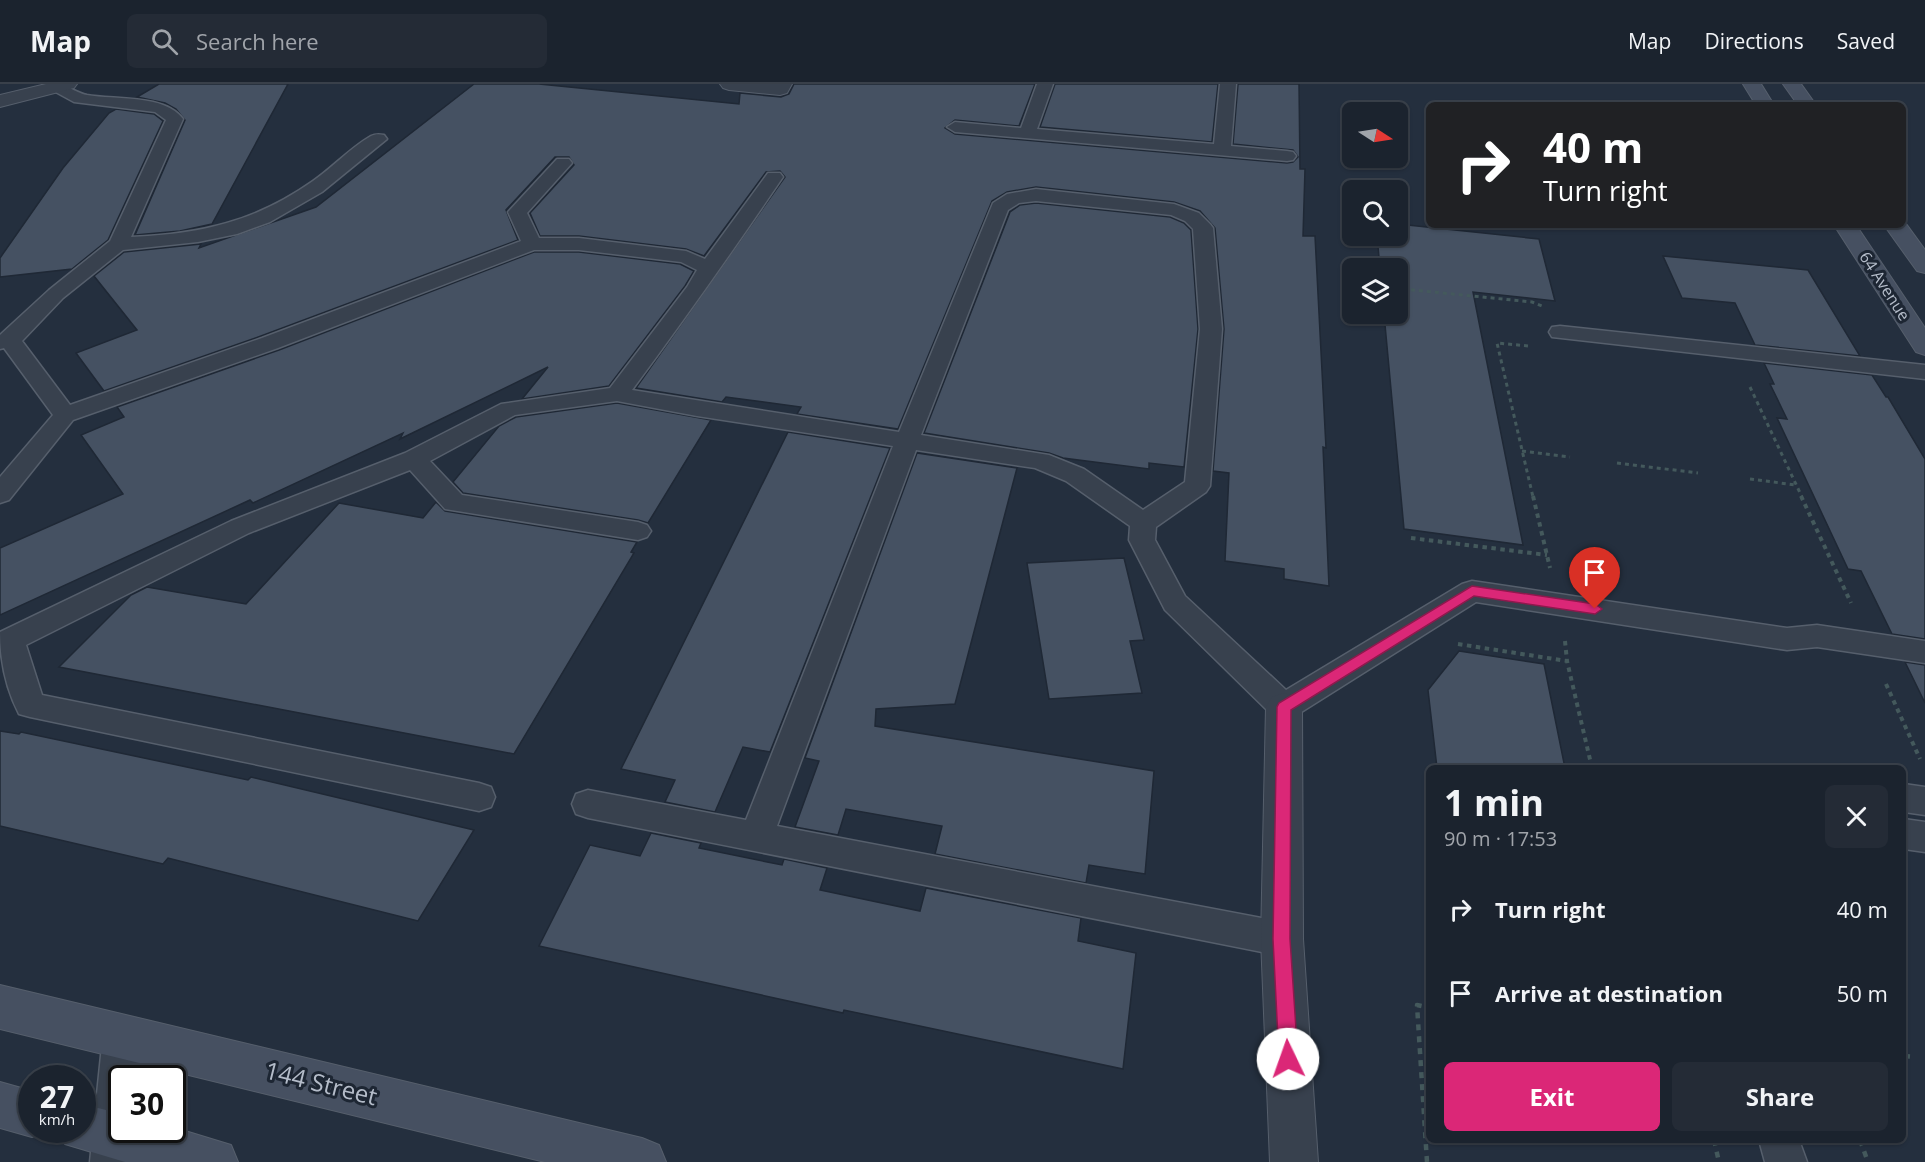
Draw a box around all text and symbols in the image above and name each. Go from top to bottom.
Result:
search box [127,14,547,68]
text: Map [30,22,91,60]
icon: search [148,25,181,58]
text: Search here [196,26,319,56]
text: Map [1628,27,1671,55]
text: Directions [1704,27,1804,55]
text: Saved [1837,27,1895,55]
north arrow [1342,102,1408,168]
map controls [1342,102,1408,324]
text: 40 m [1543,118,1643,175]
icon: right [1444,126,1522,204]
text: Turn right [1543,172,1668,209]
button: search [1342,180,1408,246]
street label: 64 Avenue [1854,247,1916,325]
button: layers [1342,258,1408,324]
pin [1569,547,1620,609]
icon: arrive [1578,556,1611,589]
text: 1 min [1444,778,1544,827]
button: close [1825,785,1888,848]
text: 90 m · 17:53 [1444,825,1557,852]
icon: right [1444,893,1477,926]
text: Turn right [1495,894,1606,924]
text: 40 m [1837,894,1888,924]
icon: arrive [1444,977,1477,1010]
text: Arrive at destination [1495,978,1723,1008]
text: 50 m [1837,978,1888,1008]
position arrow [1256,1027,1320,1091]
street label: 144 Street [262,1053,381,1112]
button: Exit [1444,1062,1660,1131]
button: Share [1672,1062,1888,1131]
speed limit sign: 30 [108,1065,186,1143]
text: 27 [40,1076,74,1117]
text: km/h [39,1109,75,1129]

